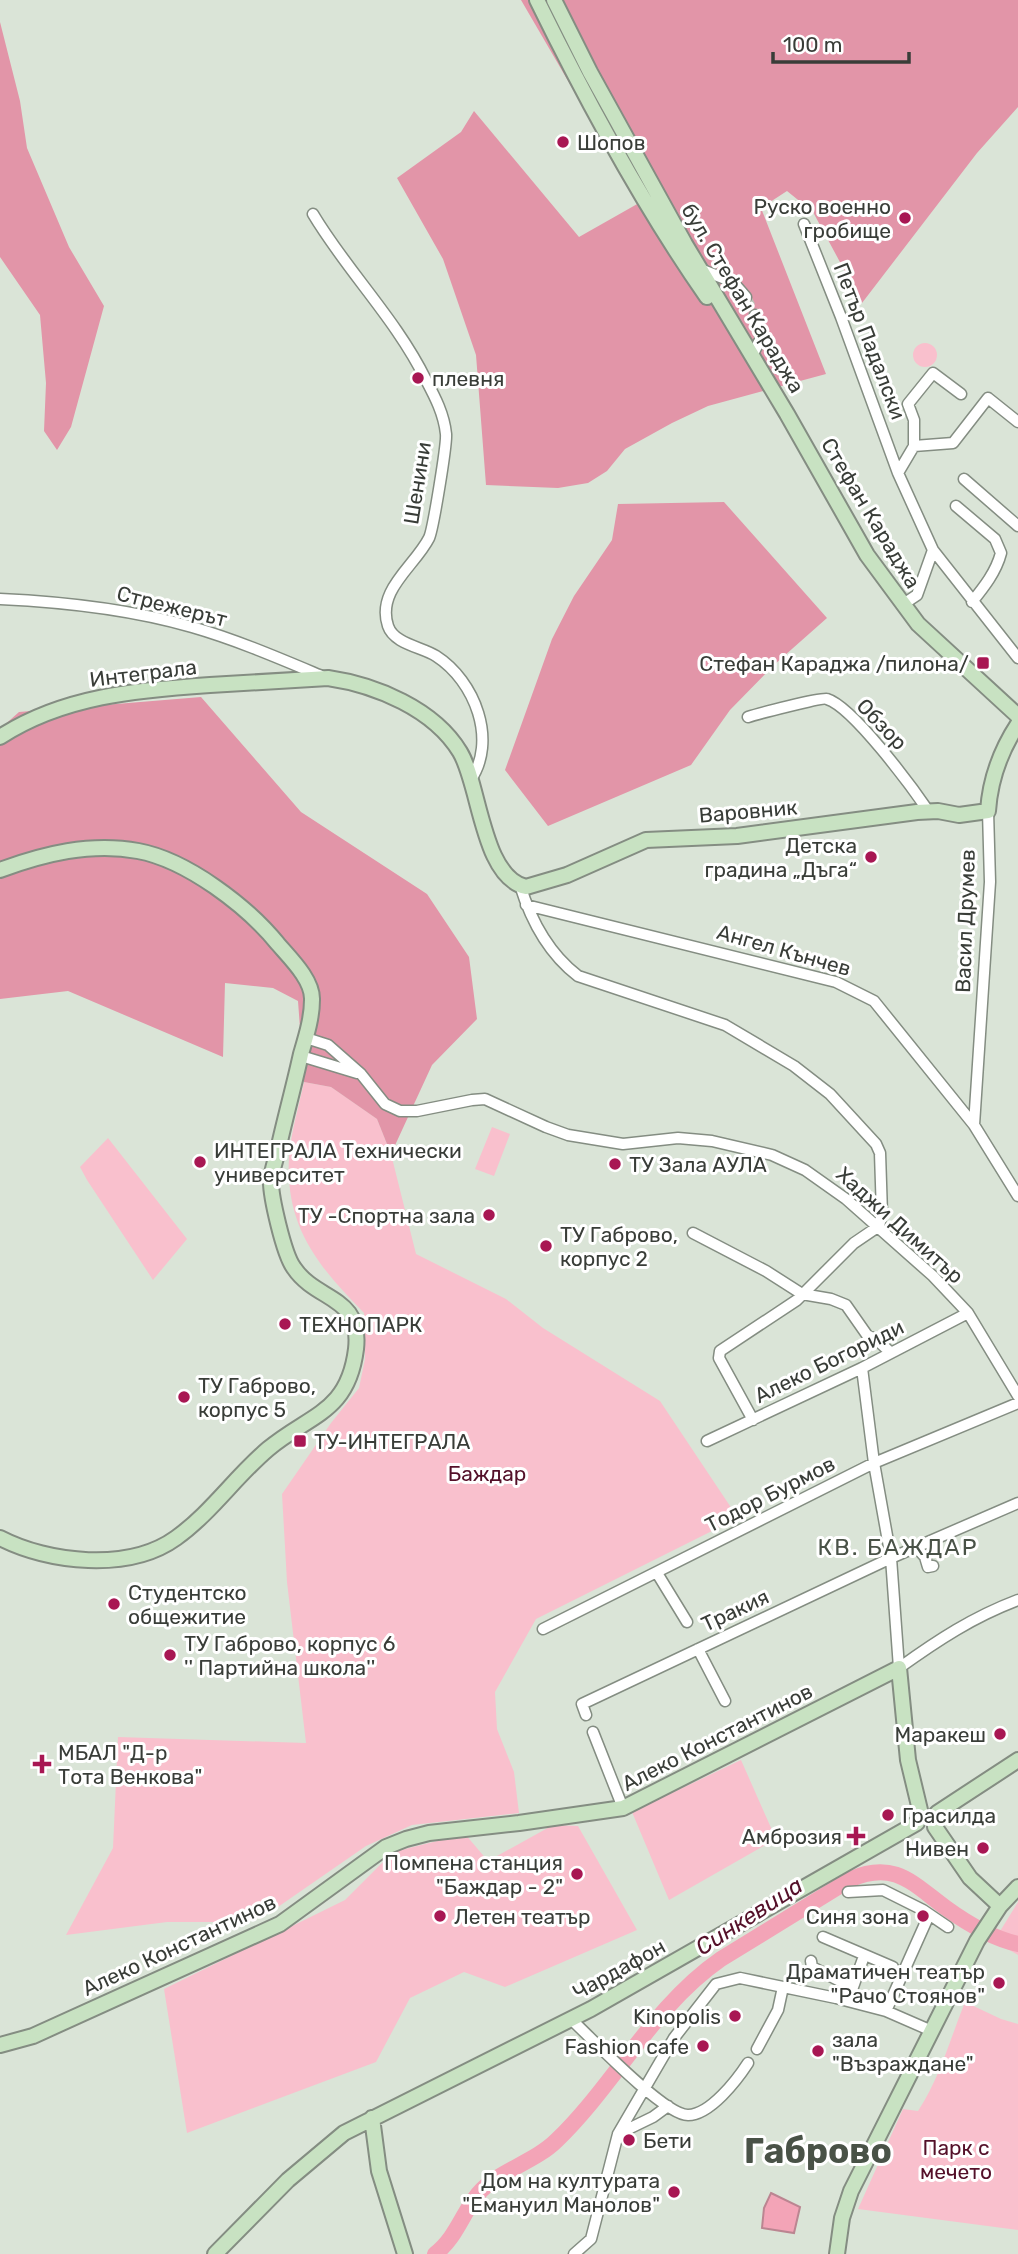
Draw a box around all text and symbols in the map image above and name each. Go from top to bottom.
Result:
scale bar [773,21,909,65]
text: 100 m [783,32,842,57]
place label: Шопов [577,130,645,155]
marker: Шопов [555,134,571,150]
place label: Руско военно гробище [754,194,891,243]
street label: бул. Стефан Караджа [676,199,810,397]
marker: Руско военно гробище [897,210,913,226]
street label: Петър Падалски [829,259,911,423]
place label: плевня [432,366,504,391]
marker: плевня [410,370,426,386]
street label: Стефан Караджа [816,433,926,593]
street label: Шенини [398,440,436,526]
street label: Стрежерът [114,580,230,632]
place label: Стефан Караджа /пилона/ [699,651,969,676]
street label: Интеграла [88,654,198,692]
marker: Стефан Караджа /пилона/ [975,655,991,671]
street label: Обзор [852,693,912,755]
street label: Варовник [698,794,798,828]
place label: Детска градина „Дъга“ [705,833,857,882]
marker: Детска градина „Дъга“ [863,849,879,865]
street label: Васил Друмев [950,849,980,993]
street label: Ангел Кънчев [714,919,854,981]
place label: ИНТЕГРАЛА Технически университет [214,1138,462,1187]
place label: ТУ Зала АУЛА [629,1152,767,1177]
marker: ИНТЕГРАЛА Технически университет [192,1154,208,1170]
marker: ТУ Зала АУЛА [607,1156,623,1172]
street label: Хаджи Димитър [831,1161,969,1289]
place label: ТУ -Спортна зала [298,1203,475,1228]
marker: ТУ -Спортна зала [481,1207,497,1223]
place label: ТУ Габрово, корпус 2 [560,1222,678,1271]
marker: ТУ Габрово, корпус 2 [538,1238,554,1254]
place label: ТЕХНОПАРК [299,1312,422,1337]
street label: Алеко Богориди [750,1314,908,1408]
marker: ТЕХНОПАРК [277,1316,293,1332]
place label: ТУ Габрово, корпус 5 [198,1373,316,1422]
marker: ТУ Габрово, корпус 5 [176,1389,192,1405]
place label: ТУ-ИНТЕГРАЛА [314,1429,470,1454]
marker: ТУ-ИНТЕГРАЛА [292,1433,308,1449]
street label: Тодор Бурмов [701,1451,839,1537]
park label: Баждар [448,1461,526,1486]
district label: КВ. БАЖДАР [818,1533,978,1561]
place label: Студентско общежитие [128,1580,247,1629]
street label: Тракия [697,1584,773,1636]
marker: Студентско общежитие [106,1596,122,1612]
place label: ТУ Габрово, корпус 6 '' Партийна школа'' [184,1631,395,1680]
marker: ТУ Габрово, корпус 6 '' Партийна школа'' [162,1647,178,1663]
street label: Алеко Константинов [618,1678,816,1796]
place label: Маракеш [895,1722,986,1747]
marker: Маракеш [992,1726,1008,1742]
place label: МБАЛ "Д-р Тота Венкова" [58,1740,202,1789]
marker: МБАЛ "Д-р Тота Венкова" [32,1754,52,1774]
place label: Грасилда [902,1803,996,1828]
marker: Грасилда [880,1807,896,1823]
place label: Амброзия [742,1824,842,1849]
marker: Амброзия [848,1828,864,1844]
place label: Нивен [905,1836,969,1861]
marker: Нивен [975,1840,991,1856]
place label: Помпена станция "Баждар - 2" [384,1850,563,1899]
marker: Помпена станция "Баждар - 2" [569,1866,585,1882]
water label: Синкевица [690,1871,808,1961]
street label: Алеко Константинов [78,1889,280,2001]
place label: Летен театър [454,1904,590,1929]
place label: Синя зона [806,1904,909,1929]
marker: Летен театър [432,1908,448,1924]
marker: Синя зона [915,1908,931,1924]
street label: Чардафон [568,1933,670,2005]
place label: Драматичен театър "Рачо Стоянов" [786,1959,985,2008]
marker: Драматичен театър "Рачо Стоянов" [991,1975,1007,1991]
place label: Kinopolis [633,2004,721,2029]
marker: Kinopolis [727,2008,743,2024]
place label: зала "Възраждане" [832,2027,974,2076]
place label: Fashion cafe [565,2034,689,2059]
marker: Fashion cafe [695,2038,711,2054]
marker: зала "Възраждане" [810,2043,826,2059]
place label: Бети [643,2128,692,2153]
district label: Габрово [744,2130,892,2172]
marker: Бети [621,2132,637,2148]
park label: Парк с мечето [920,2135,992,2184]
place label: Дом на културата "Емануил Манолов" [462,2168,660,2217]
marker: Дом на културата "Емануил Манолов" [666,2184,682,2200]

